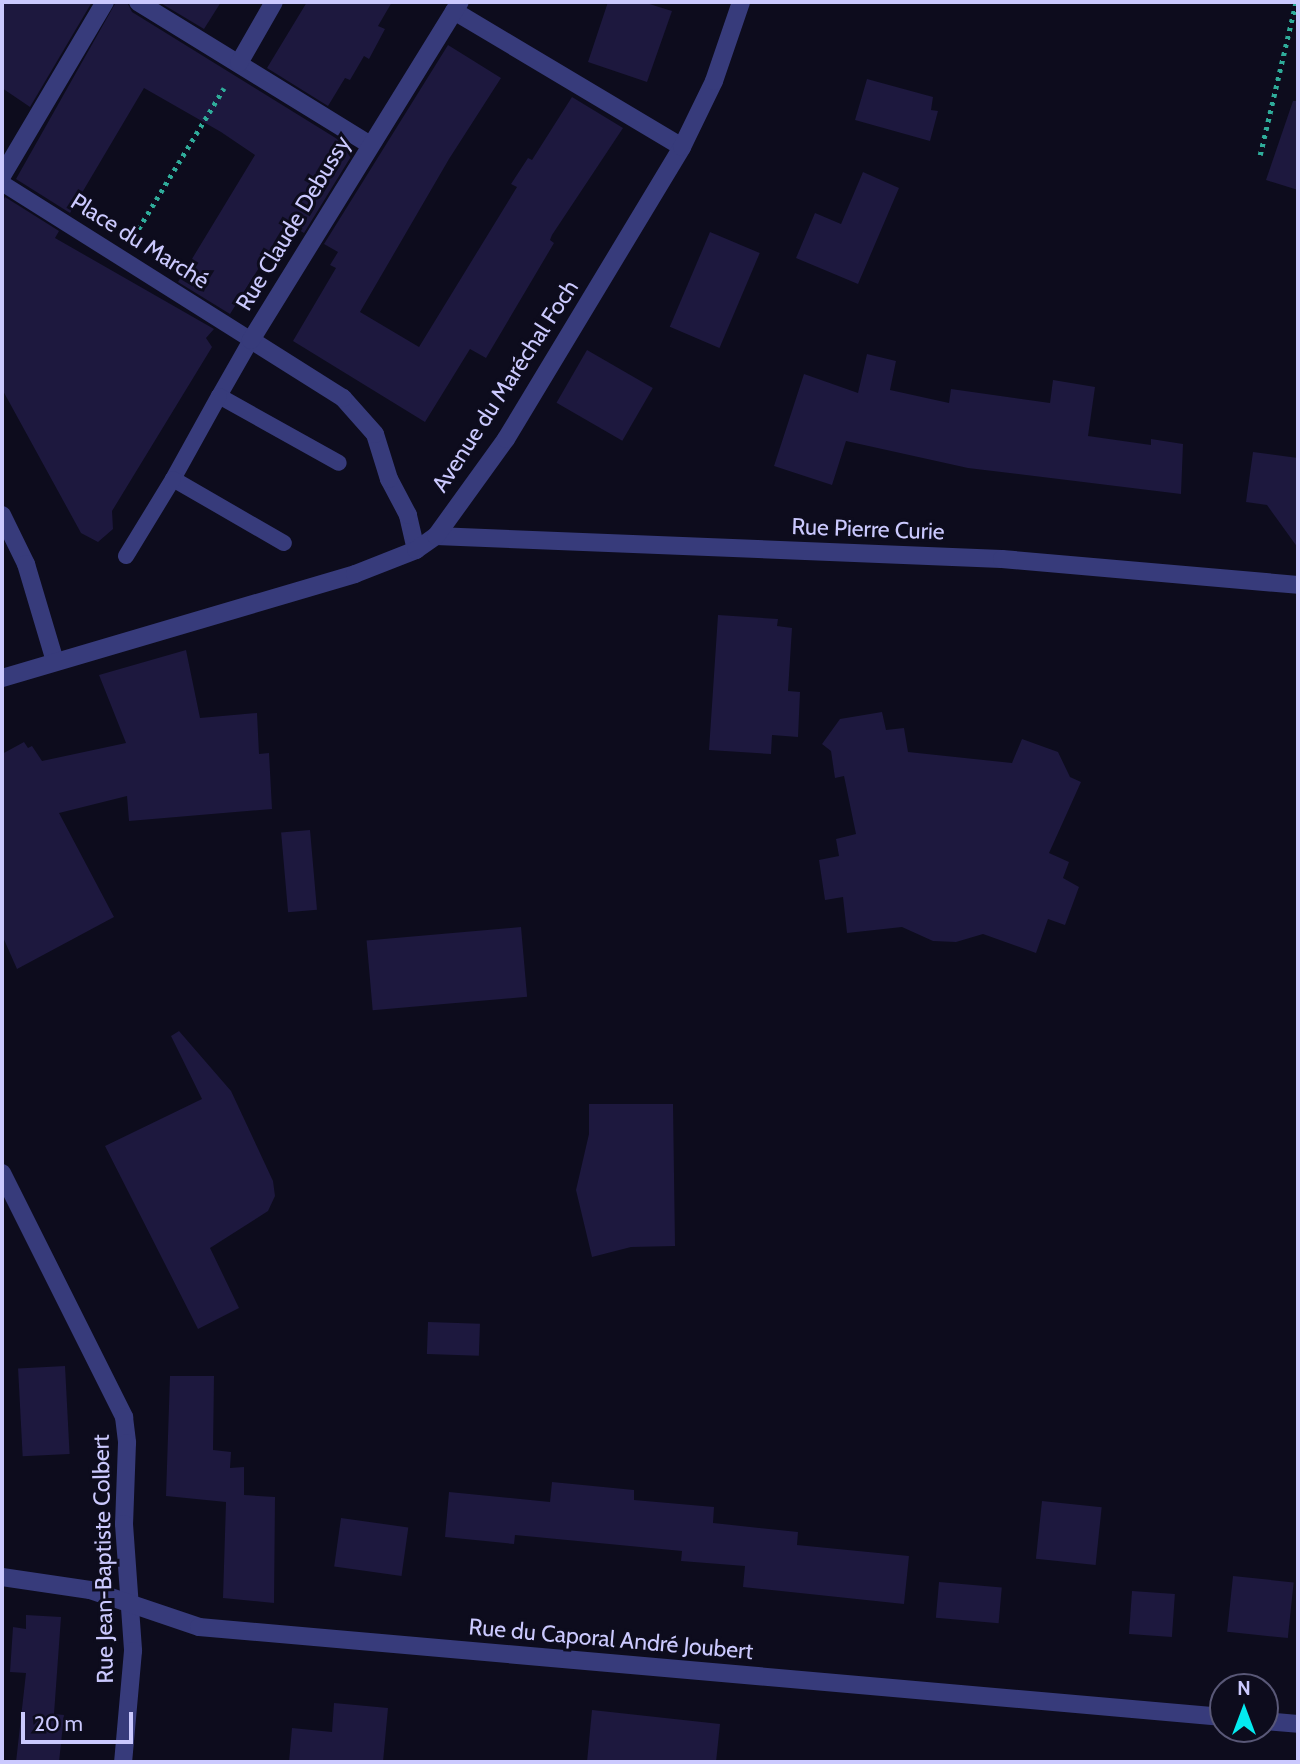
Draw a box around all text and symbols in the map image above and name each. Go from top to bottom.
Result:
street label: Rue Claude Debussy [230,131,356,315]
street label: Place du Marché [66,187,214,295]
street label: Avenue du Maréchal Foch [426,275,584,497]
street label: Rue Pierre Curie [791,513,945,545]
street label: Rue Jean-Baptiste Colbert [87,1434,119,1684]
street label: Rue du Caporal André Joubert [468,1613,754,1665]
north arrow [1209,1673,1279,1743]
text: N [1237,1677,1251,1700]
scale bar [24,1698,136,1742]
text: 20 m [34,1711,83,1736]

